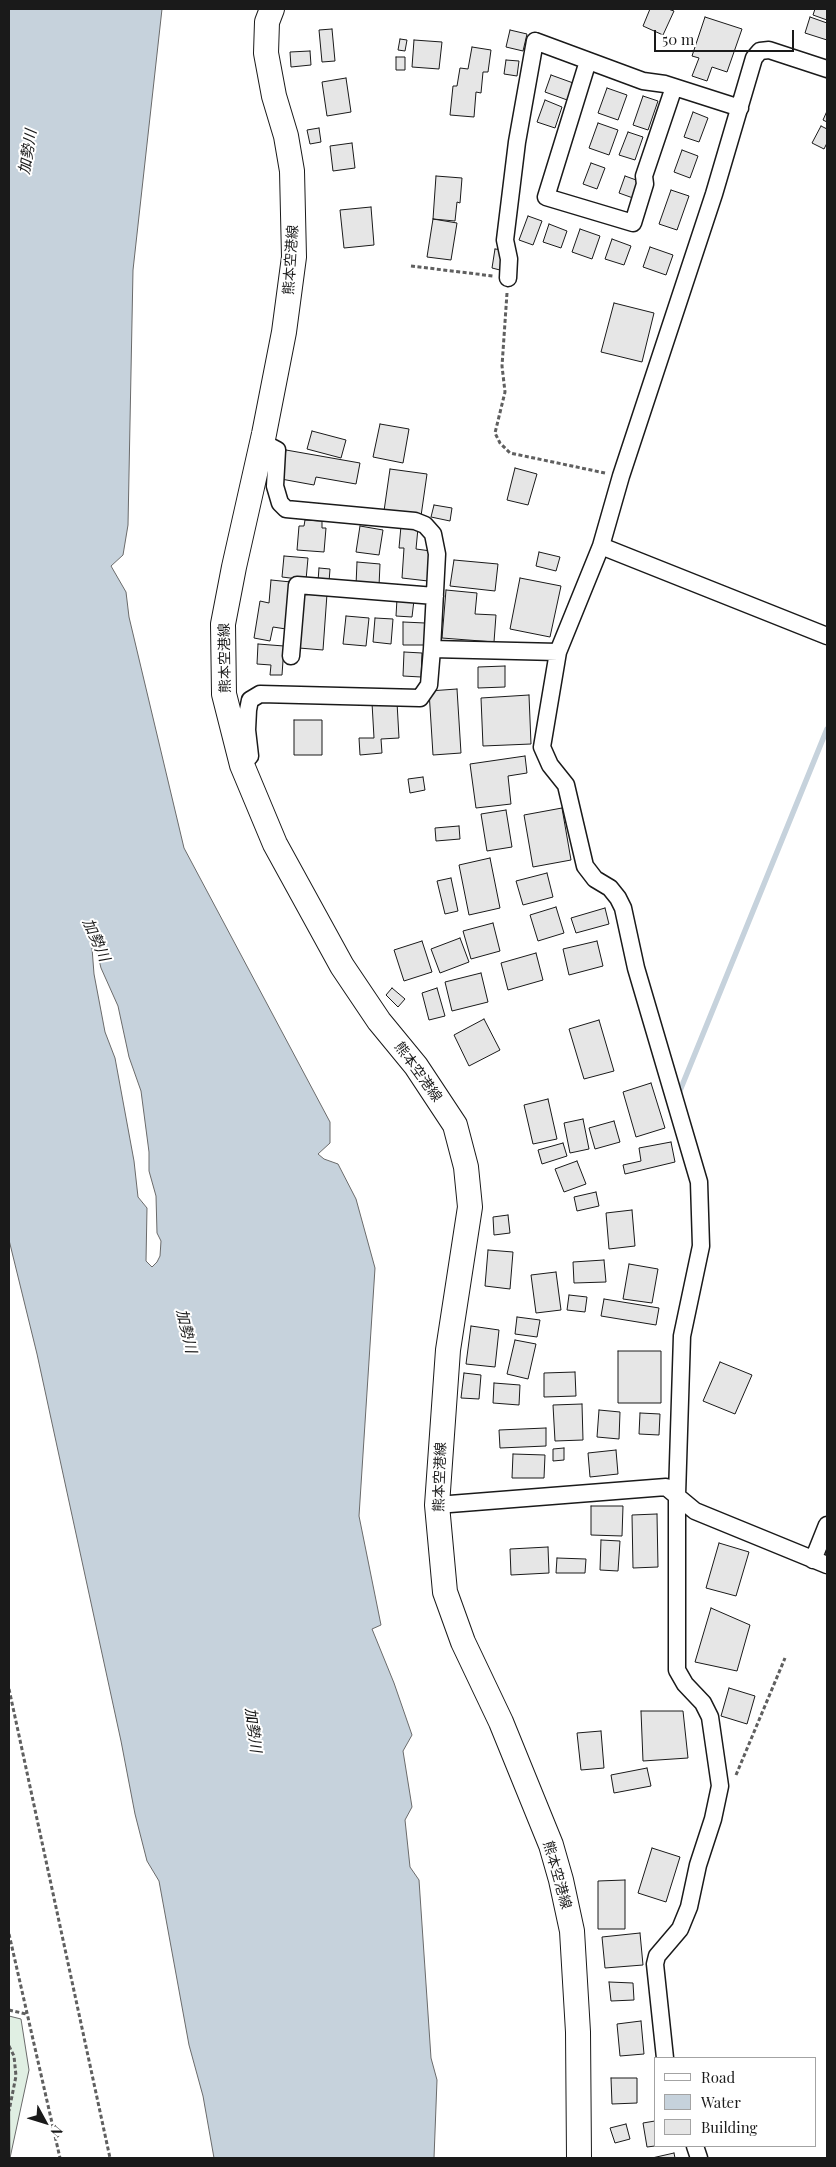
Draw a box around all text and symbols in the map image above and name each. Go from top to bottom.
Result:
scale bar [656,20,796,52]
text: 50 m [662,29,694,49]
water label: 加勢川 [16,128,40,176]
street label: 熊本空港線 [280,224,302,296]
street label: 熊本空港線 [216,623,234,693]
water label: 加勢川 [79,916,113,964]
street label: 熊本空港線 [391,1039,445,1105]
water label: 加勢川 [172,1307,200,1355]
street label: 熊本空港線 [430,1442,450,1512]
water label: 加勢川 [241,1707,265,1753]
street label: 熊本空港線 [539,1839,575,1911]
legend [654,2057,816,2147]
text: Road [701,2067,735,2087]
text: Water [701,2092,741,2112]
north arrow [20,2097,70,2147]
text: Building [701,2117,757,2137]
text: N [46,2122,68,2142]

